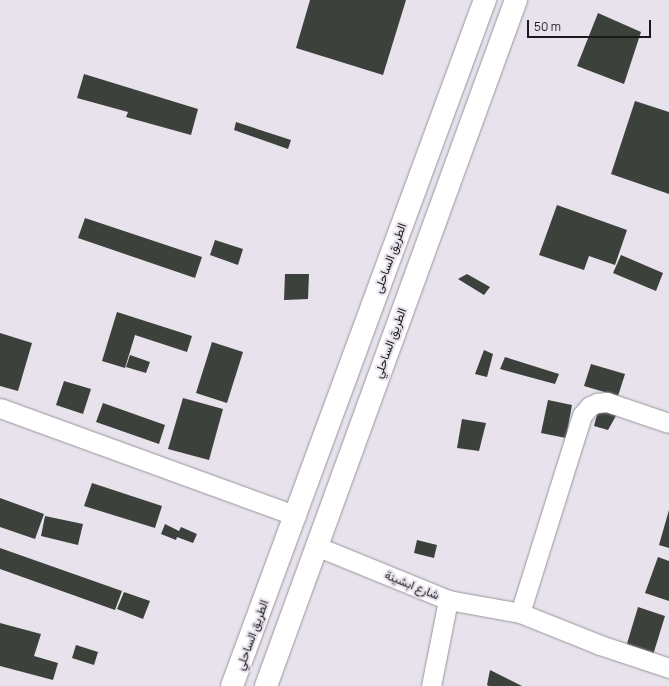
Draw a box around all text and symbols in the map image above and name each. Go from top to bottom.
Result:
scale bar [529,12,653,38]
text: 50 m [534,18,561,35]
street label: الطريق الساحلى [371,221,409,295]
street label: الطريق الساحلي [371,306,409,380]
street label: شارع ابشينة [383,568,441,602]
street label: الطريق الساحلي [233,598,271,672]

